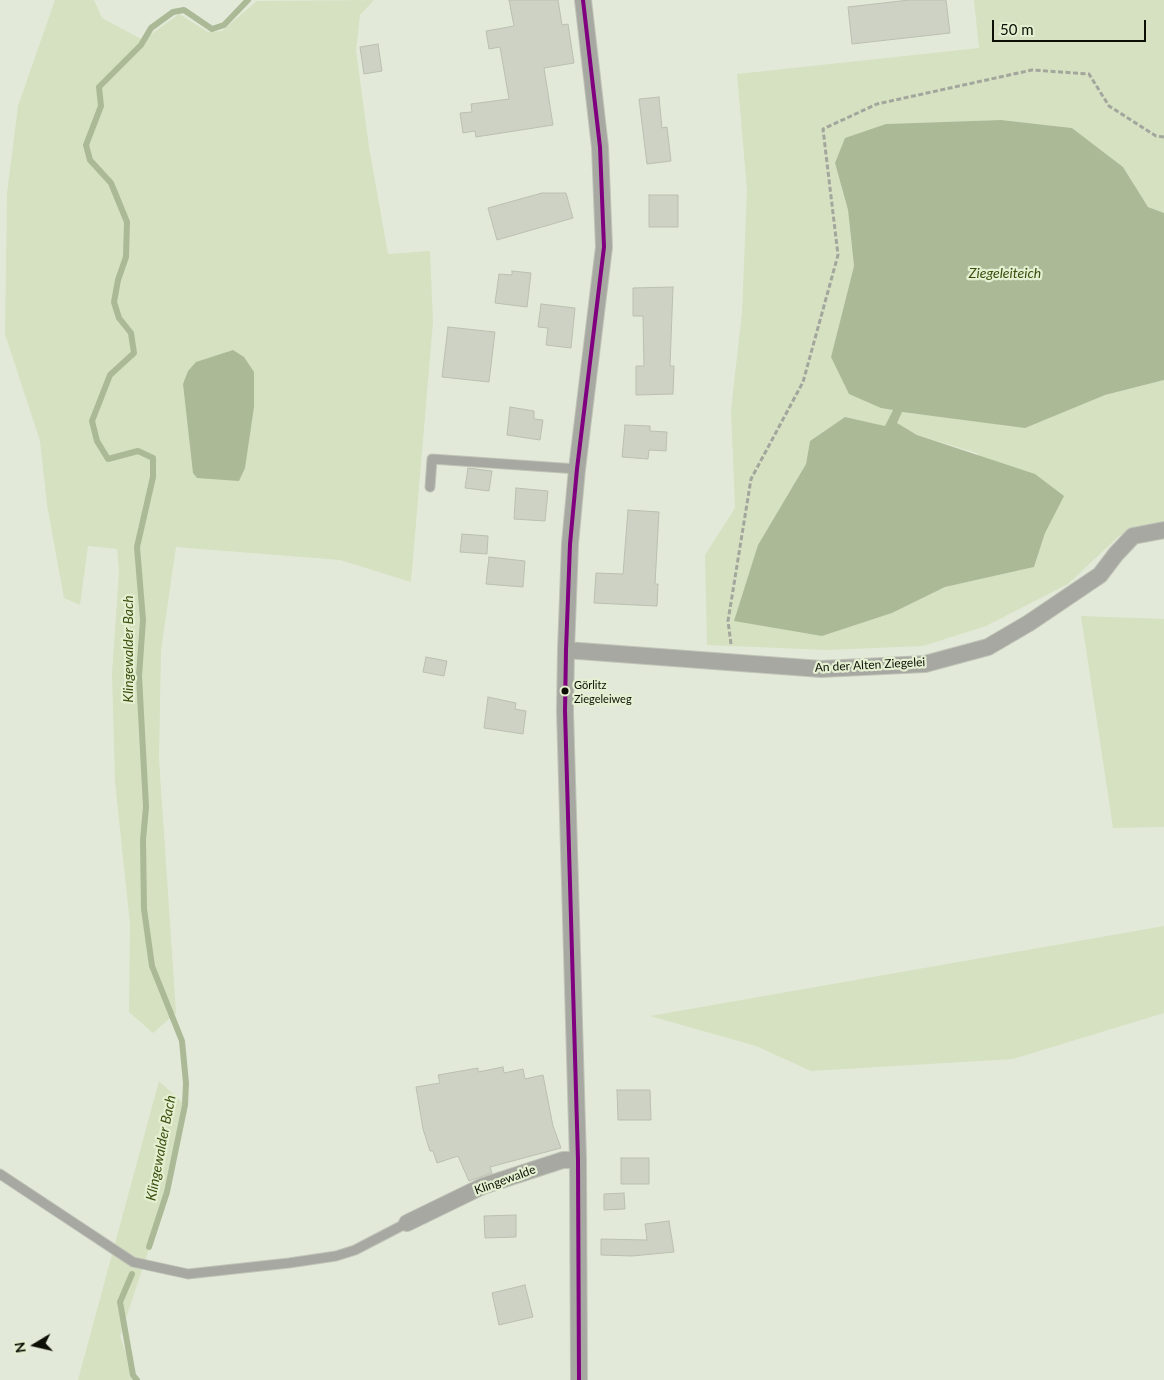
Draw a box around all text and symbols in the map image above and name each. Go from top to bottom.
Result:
scale bar [994,10,1148,42]
text: 50 m [1000,20,1034,38]
water label: Ziegeleiteich [969,265,1041,281]
water label: Klingewalder Bach [120,595,136,703]
street label: An der Alten Ziegelei [814,655,926,675]
place label: Görlitz Ziegeleiweg [574,678,632,704]
marker: Görlitz Ziegeleiweg [560,686,570,696]
water label: Klingewalder Bach [143,1094,179,1202]
street label: Klingewalde [472,1162,538,1198]
north arrow [10,1320,60,1370]
text: N [10,1341,29,1354]

